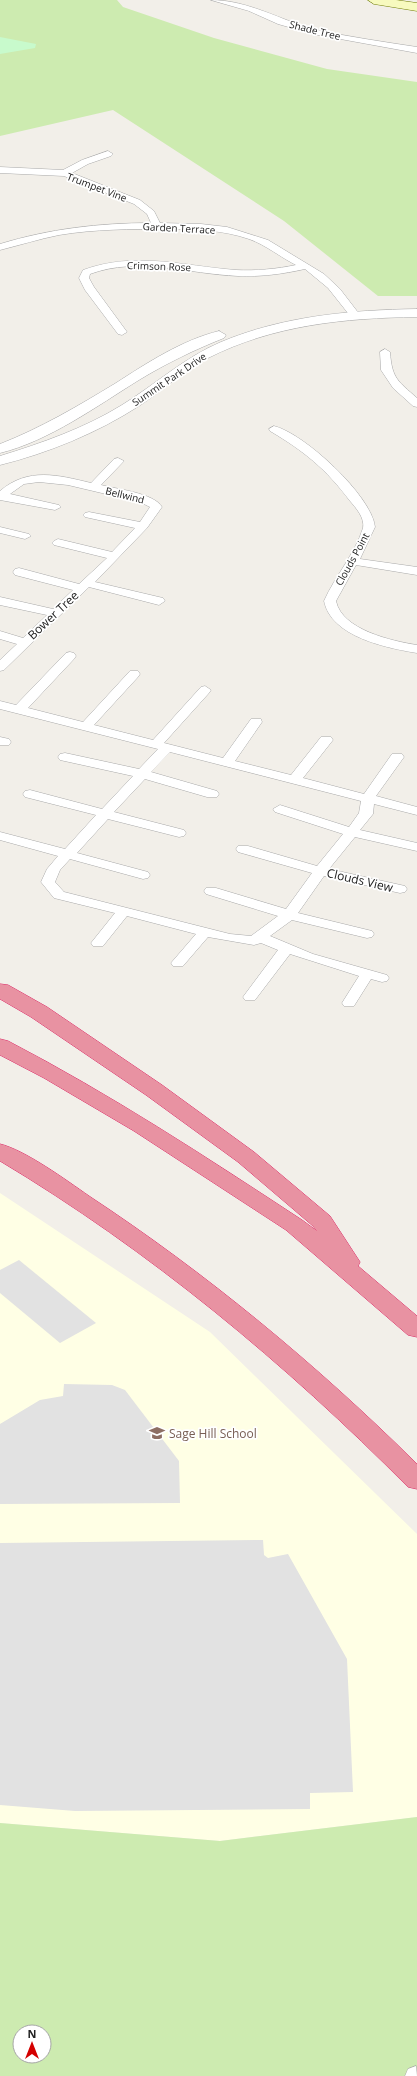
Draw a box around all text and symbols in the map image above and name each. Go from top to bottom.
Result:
street label: Shade Tree [288,17,342,43]
street label: Trumpet Vine [65,169,129,205]
street label: Garden Terrace [142,219,216,237]
street label: Crimson Rose [127,258,192,274]
street label: Summit Park Drive [129,349,209,409]
street label: Bellwind [104,483,146,507]
street label: Clouds Point [332,530,373,588]
street label: Bower Tree [24,587,82,643]
street label: Clouds View [325,864,396,896]
school or university icon: Sage Hill School [148,1424,166,1442]
place label: Sage Hill School [169,1425,257,1442]
north arrow [12,2024,52,2064]
text: N [28,2026,36,2041]

